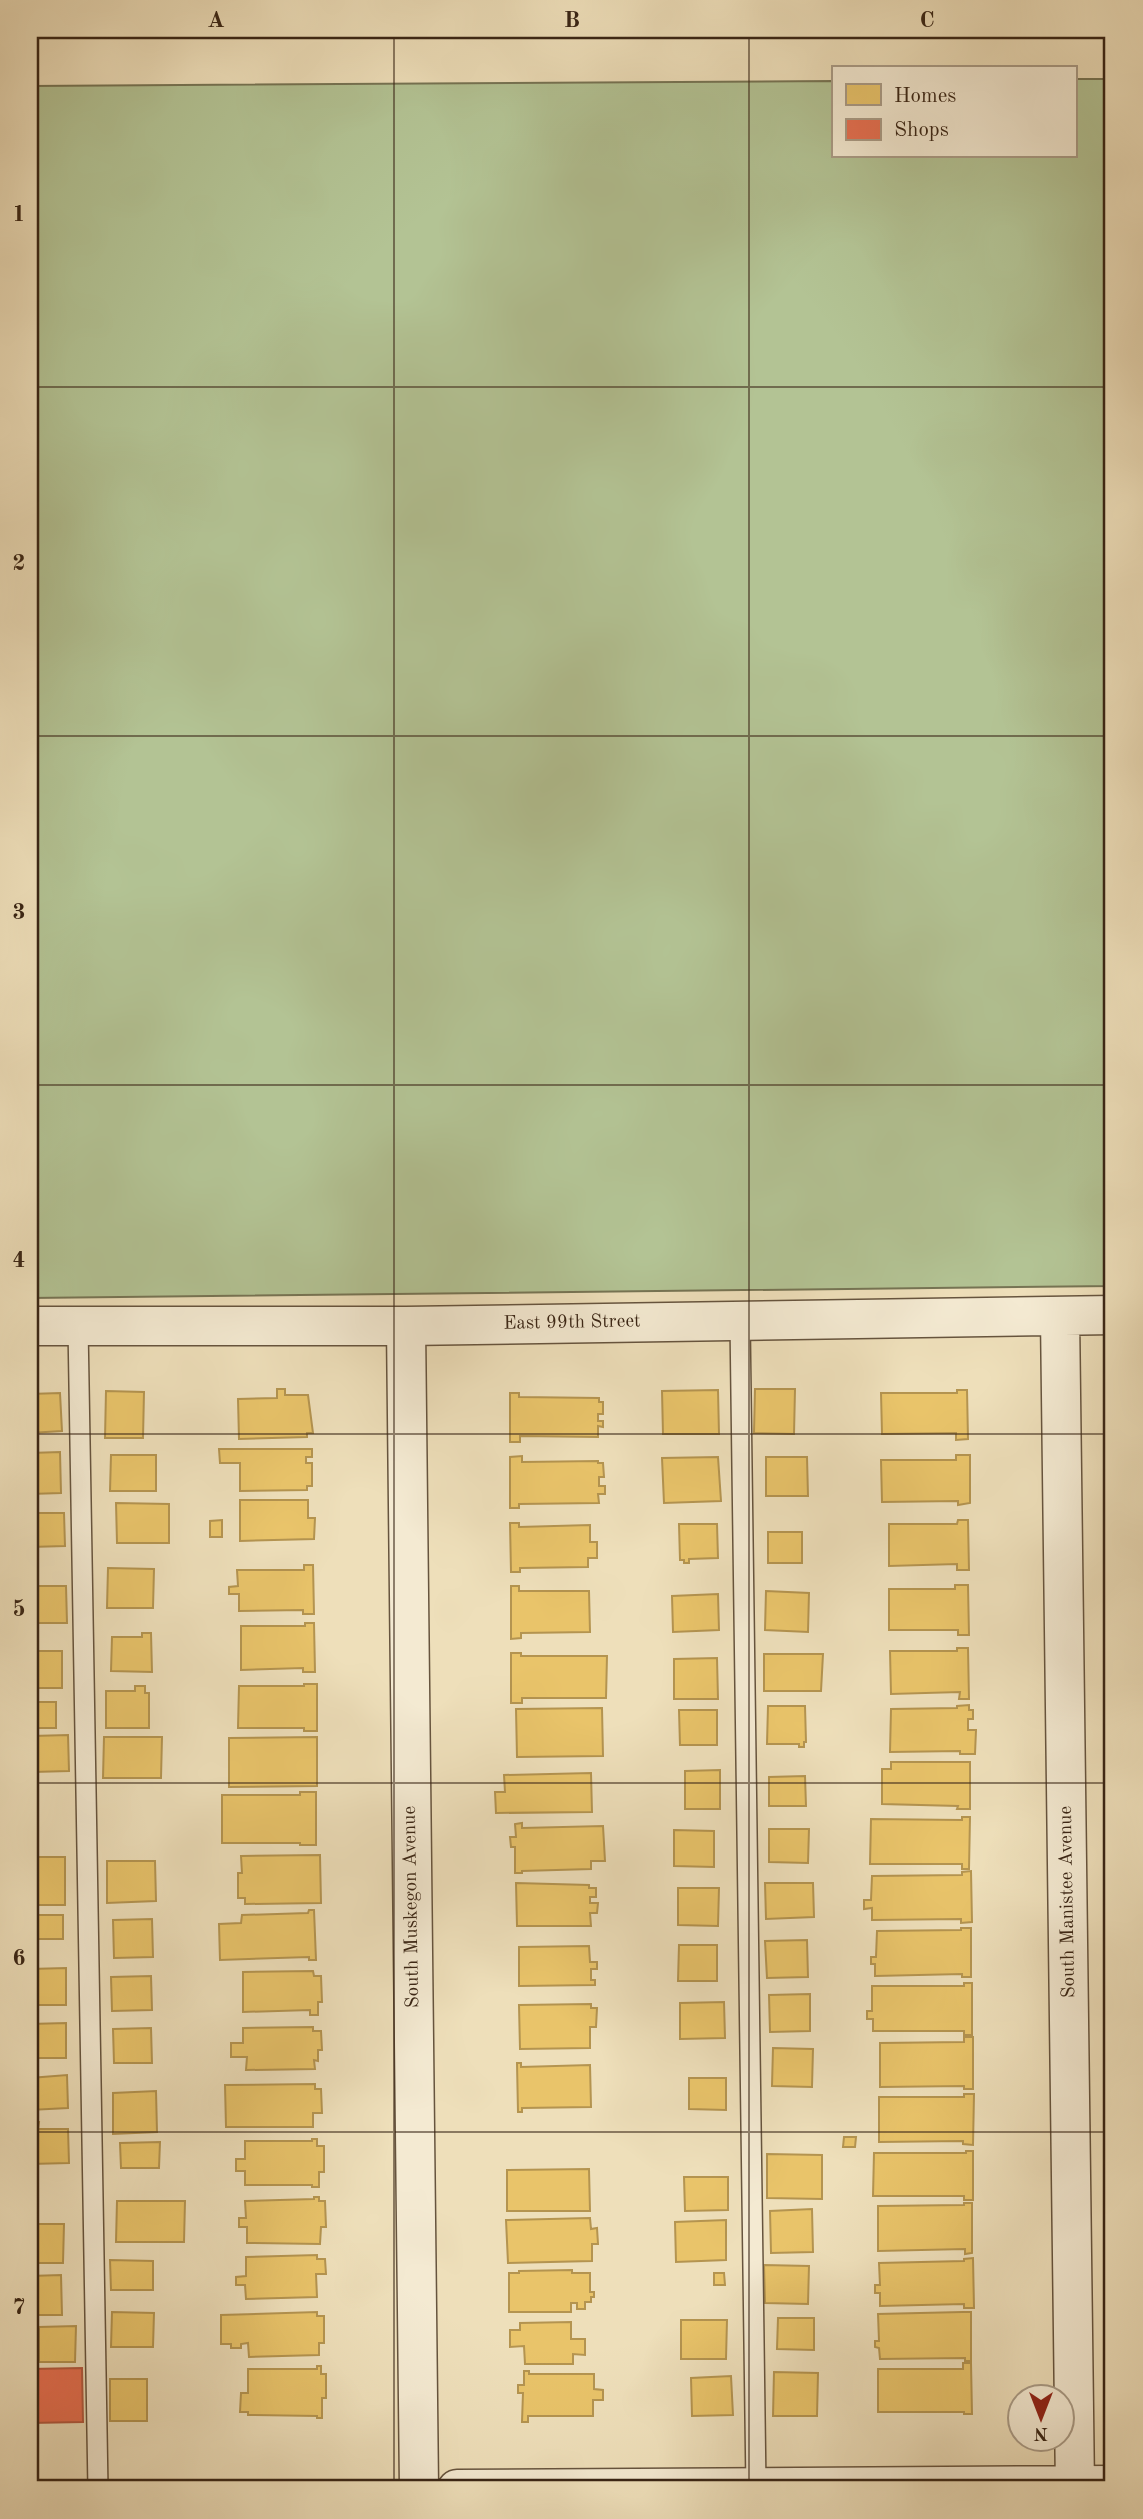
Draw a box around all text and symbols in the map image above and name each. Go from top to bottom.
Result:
text: A [207,9,225,32]
text: B [564,9,580,32]
text: C [919,9,935,32]
legend [832,66,1076,158]
text: Homes [894,86,956,107]
text: Shops [894,120,949,141]
text: 1 [12,203,26,226]
text: 2 [12,552,26,575]
text: 3 [12,901,26,924]
text: 4 [12,1249,26,1272]
street label: East 99th Street [503,1312,641,1334]
text: 5 [12,1598,26,1621]
street label: South Muskegon Avenue [401,1806,423,2008]
street label: South Manistee Avenue [1057,1806,1079,1998]
text: 6 [12,1947,26,1970]
text: 7 [12,2296,26,2319]
north arrow [1006,2382,1076,2452]
text: N [1033,2423,1048,2442]

